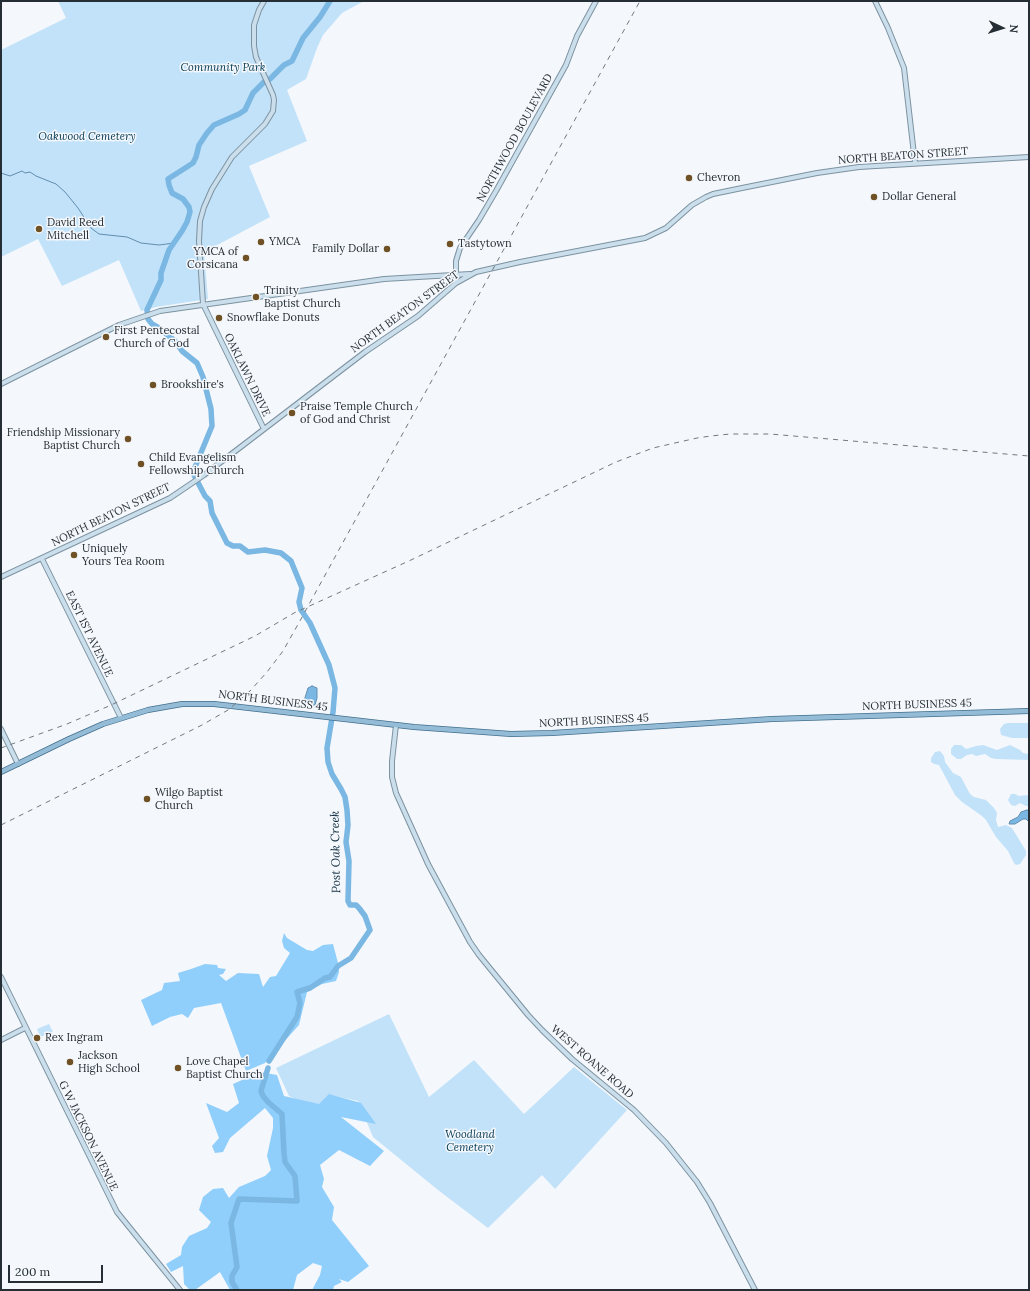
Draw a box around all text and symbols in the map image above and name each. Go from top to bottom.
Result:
north arrow [982,8,1022,48]
text: N [1007,24,1021,34]
park label: Community Park [180,61,266,75]
street label: NORTHWOOD BOULEVARD [474,72,556,204]
park label: Oakwood Cemetery [38,130,136,144]
street label: NORTH BEATON STREET [837,145,969,167]
place label: Chevron [697,171,741,185]
marker: Chevron [684,173,694,183]
place label: Dollar General [882,190,956,204]
marker: Dollar General [869,192,879,202]
place label: David Reed Mitchell [47,216,104,242]
marker: David Reed Mitchell [34,224,44,234]
place label: YMCA [269,235,300,249]
marker: YMCA [256,237,266,247]
place label: Tastytown [458,237,512,251]
marker: Tastytown [445,239,455,249]
place label: Family Dollar [312,242,379,256]
marker: Family Dollar [382,244,392,254]
place label: YMCA of Corsicana [187,245,238,271]
marker: YMCA of Corsicana [241,253,251,263]
street label: NORTH BEATON STREET [348,268,462,356]
place label: Trinity Baptist Church [264,284,341,310]
marker: Trinity Baptist Church [251,292,261,302]
place label: Snowflake Donuts [227,311,320,325]
marker: Snowflake Donuts [214,313,224,323]
place label: First Pentecostal Church of God [114,324,200,350]
street label: OAKLAWN DRIVE [221,331,273,419]
marker: First Pentecostal Church of God [101,332,111,342]
place label: Brookshire's [161,378,224,392]
marker: Brookshire's [148,380,158,390]
place label: Praise Temple Church of God and Christ [300,400,413,426]
marker: Praise Temple Church of God and Christ [287,408,297,418]
place label: Friendship Missionary Baptist Church [7,426,120,452]
marker: Friendship Missionary Baptist Church [123,434,133,444]
place label: Child Evangelism Fellowship Church [149,451,244,477]
marker: Child Evangelism Fellowship Church [136,459,146,469]
street label: NORTH BEATON STREET [49,480,173,550]
place label: Uniquely Yours Tea Room [82,542,164,568]
marker: Uniquely Yours Tea Room [69,550,79,560]
street label: EAST 1ST AVENUE [62,589,116,679]
street label: NORTH BUSINESS 45 [218,688,328,714]
street label: NORTH BUSINESS 45 [862,696,972,714]
street label: NORTH BUSINESS 45 [539,712,649,730]
place label: Wilgo Baptist Church [155,786,223,812]
marker: Wilgo Baptist Church [142,794,152,804]
water label: Post Oak Creek [328,811,344,893]
street label: WEST ROANE ROAD [548,1023,636,1101]
place label: Rex Ingram [45,1031,103,1045]
marker: Rex Ingram [32,1033,42,1043]
place label: Jackson High School [78,1049,140,1075]
place label: Love Chapel Baptist Church [186,1055,263,1081]
marker: Jackson High School [65,1057,75,1067]
marker: Love Chapel Baptist Church [173,1063,183,1073]
street label: G W JACKSON AVENUE [56,1079,120,1193]
park label: Woodland Cemetery [445,1128,495,1154]
scale bar [10,1257,105,1283]
text: 200 m [15,1264,50,1279]

